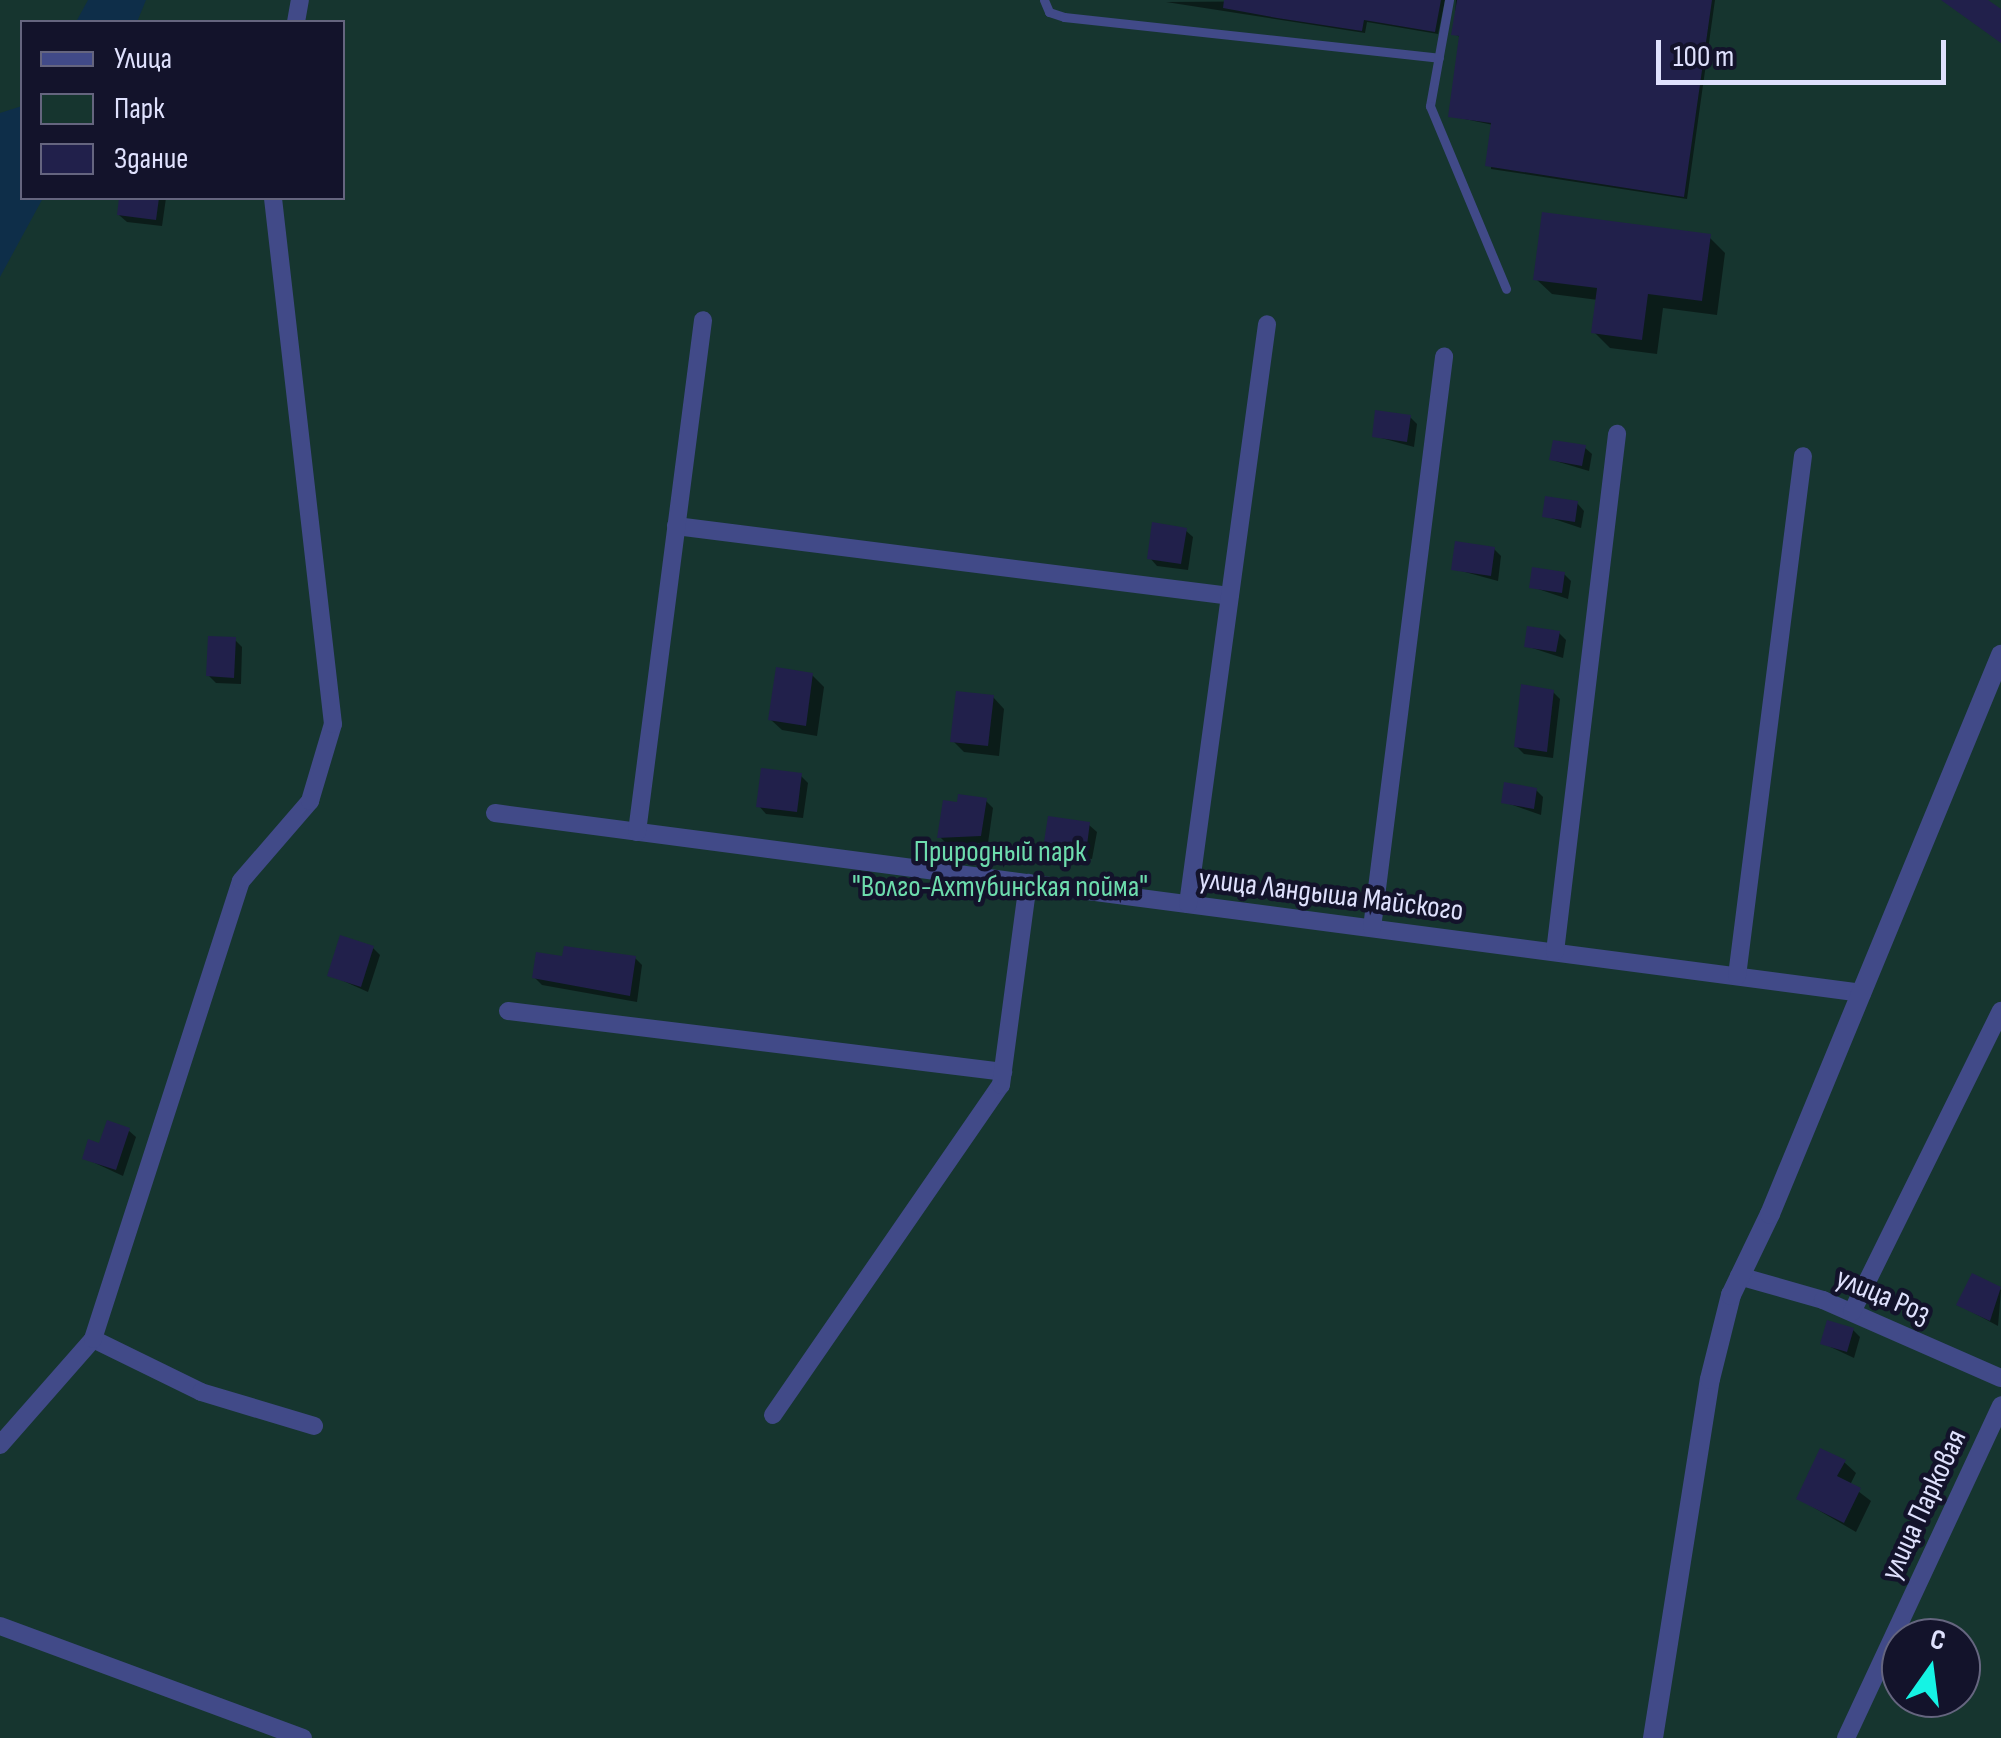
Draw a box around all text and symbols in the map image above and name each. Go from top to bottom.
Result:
legend [20,20,345,200]
scale bar [1661,20,1951,82]
text: 100 m [1673,39,1734,75]
text: Улица [114,41,172,77]
text: Парк [114,91,165,127]
text: Здание [114,141,188,177]
park label: Природный парк "Волго-Ахтубинская пойма" [852,834,1148,904]
street label: улица Ландыша Майского [1197,861,1465,929]
street label: улица Роз [1830,1260,1936,1332]
street label: улица Парковая [1874,1424,1974,1586]
north arrow [1881,1618,1981,1718]
text: С [1927,1623,1949,1658]

